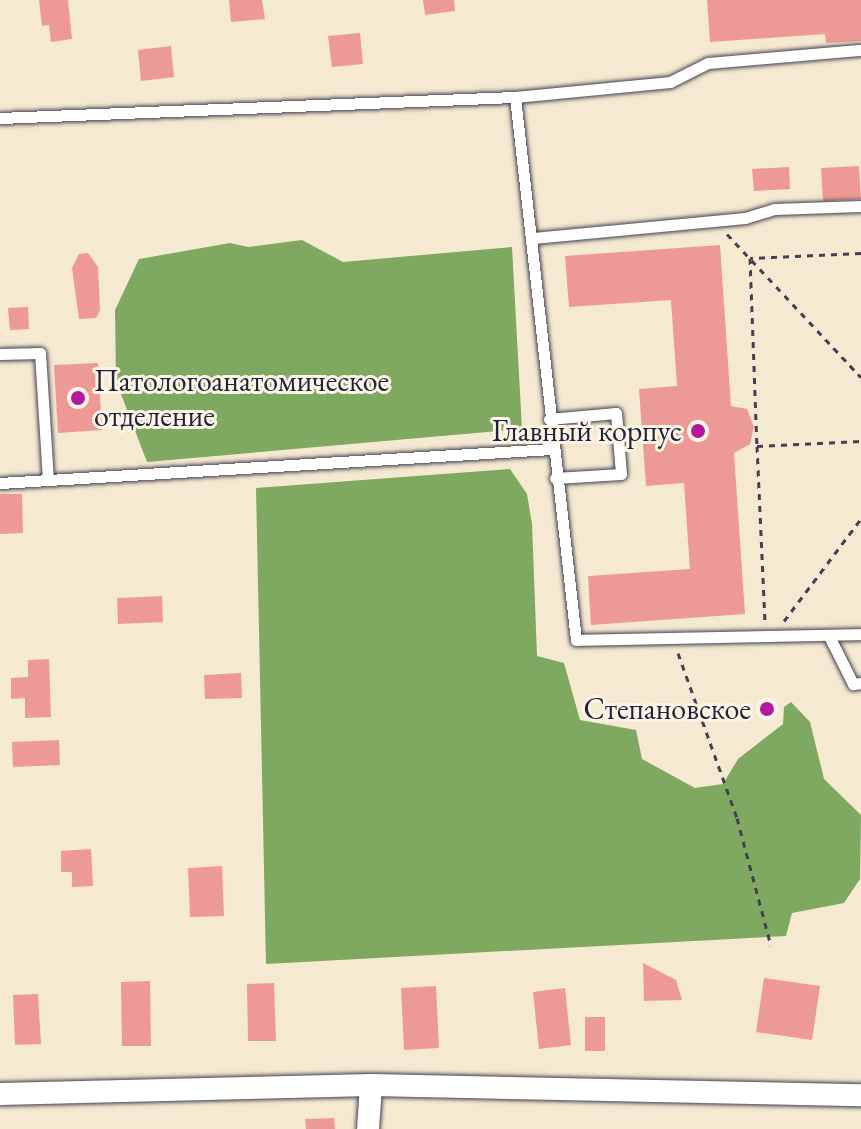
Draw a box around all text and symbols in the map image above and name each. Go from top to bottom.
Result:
place label: Патологоанатомическое отделение [94,363,389,434]
marker: Патологоанатомическое отделение [69,389,87,407]
place label: Главный корпус [492,413,682,449]
marker: Главный корпус [689,422,707,440]
place label: Степановское [583,691,751,727]
marker: Степановское [758,700,776,718]

